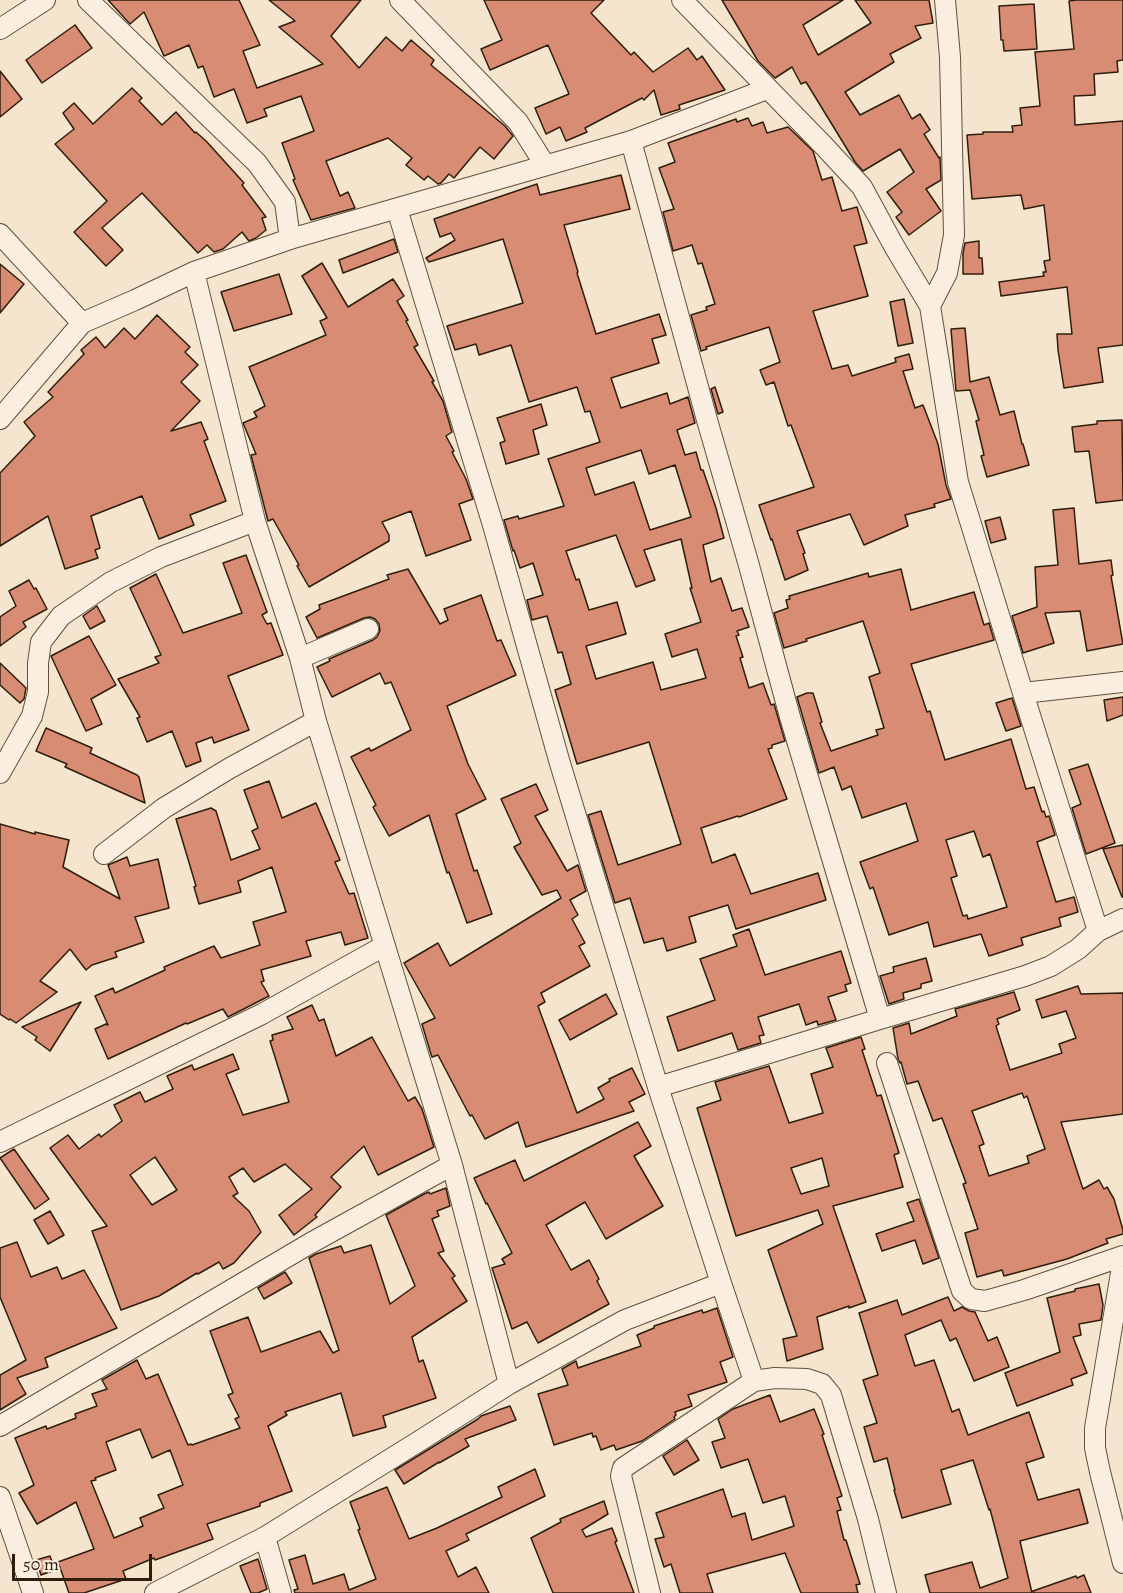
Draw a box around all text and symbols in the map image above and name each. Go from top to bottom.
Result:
scale bar [15,1542,154,1580]
text: 50 m [23,1552,59,1576]

